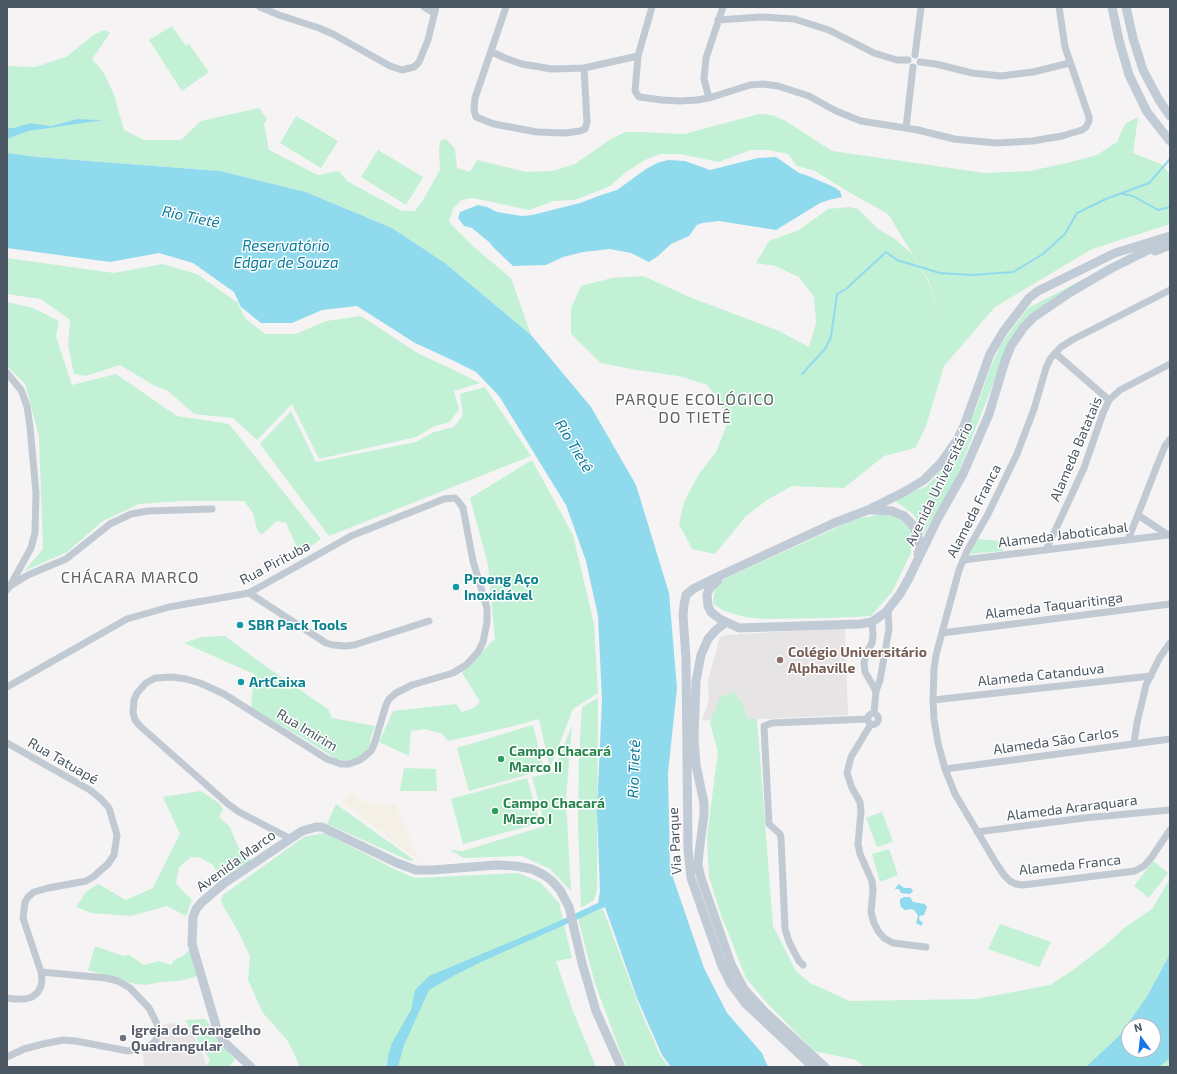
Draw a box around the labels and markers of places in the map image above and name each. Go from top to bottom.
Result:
place label: Proeng Aço Inoxidável [464,571,539,604]
marker: Proeng Aço Inoxidável [451,582,461,592]
place label: SBR Pack Tools [248,617,347,633]
marker: SBR Pack Tools [235,620,245,630]
place label: Colégio Universitário Alphaville [788,644,927,676]
marker: Colégio Universitário Alphaville [775,655,785,665]
place label: ArtCaixa [249,674,306,690]
marker: ArtCaixa [236,677,246,687]
place label: Campo Chacará Marco II [509,743,611,776]
marker: Campo Chacará Marco II [496,754,506,764]
place label: Campo Chacará Marco I [503,795,605,828]
marker: Campo Chacará Marco I [490,806,500,816]
place label: Igreja do Evangelho Quadrangular [131,1022,261,1054]
marker: Igreja do Evangelho Quadrangular [118,1033,128,1043]

